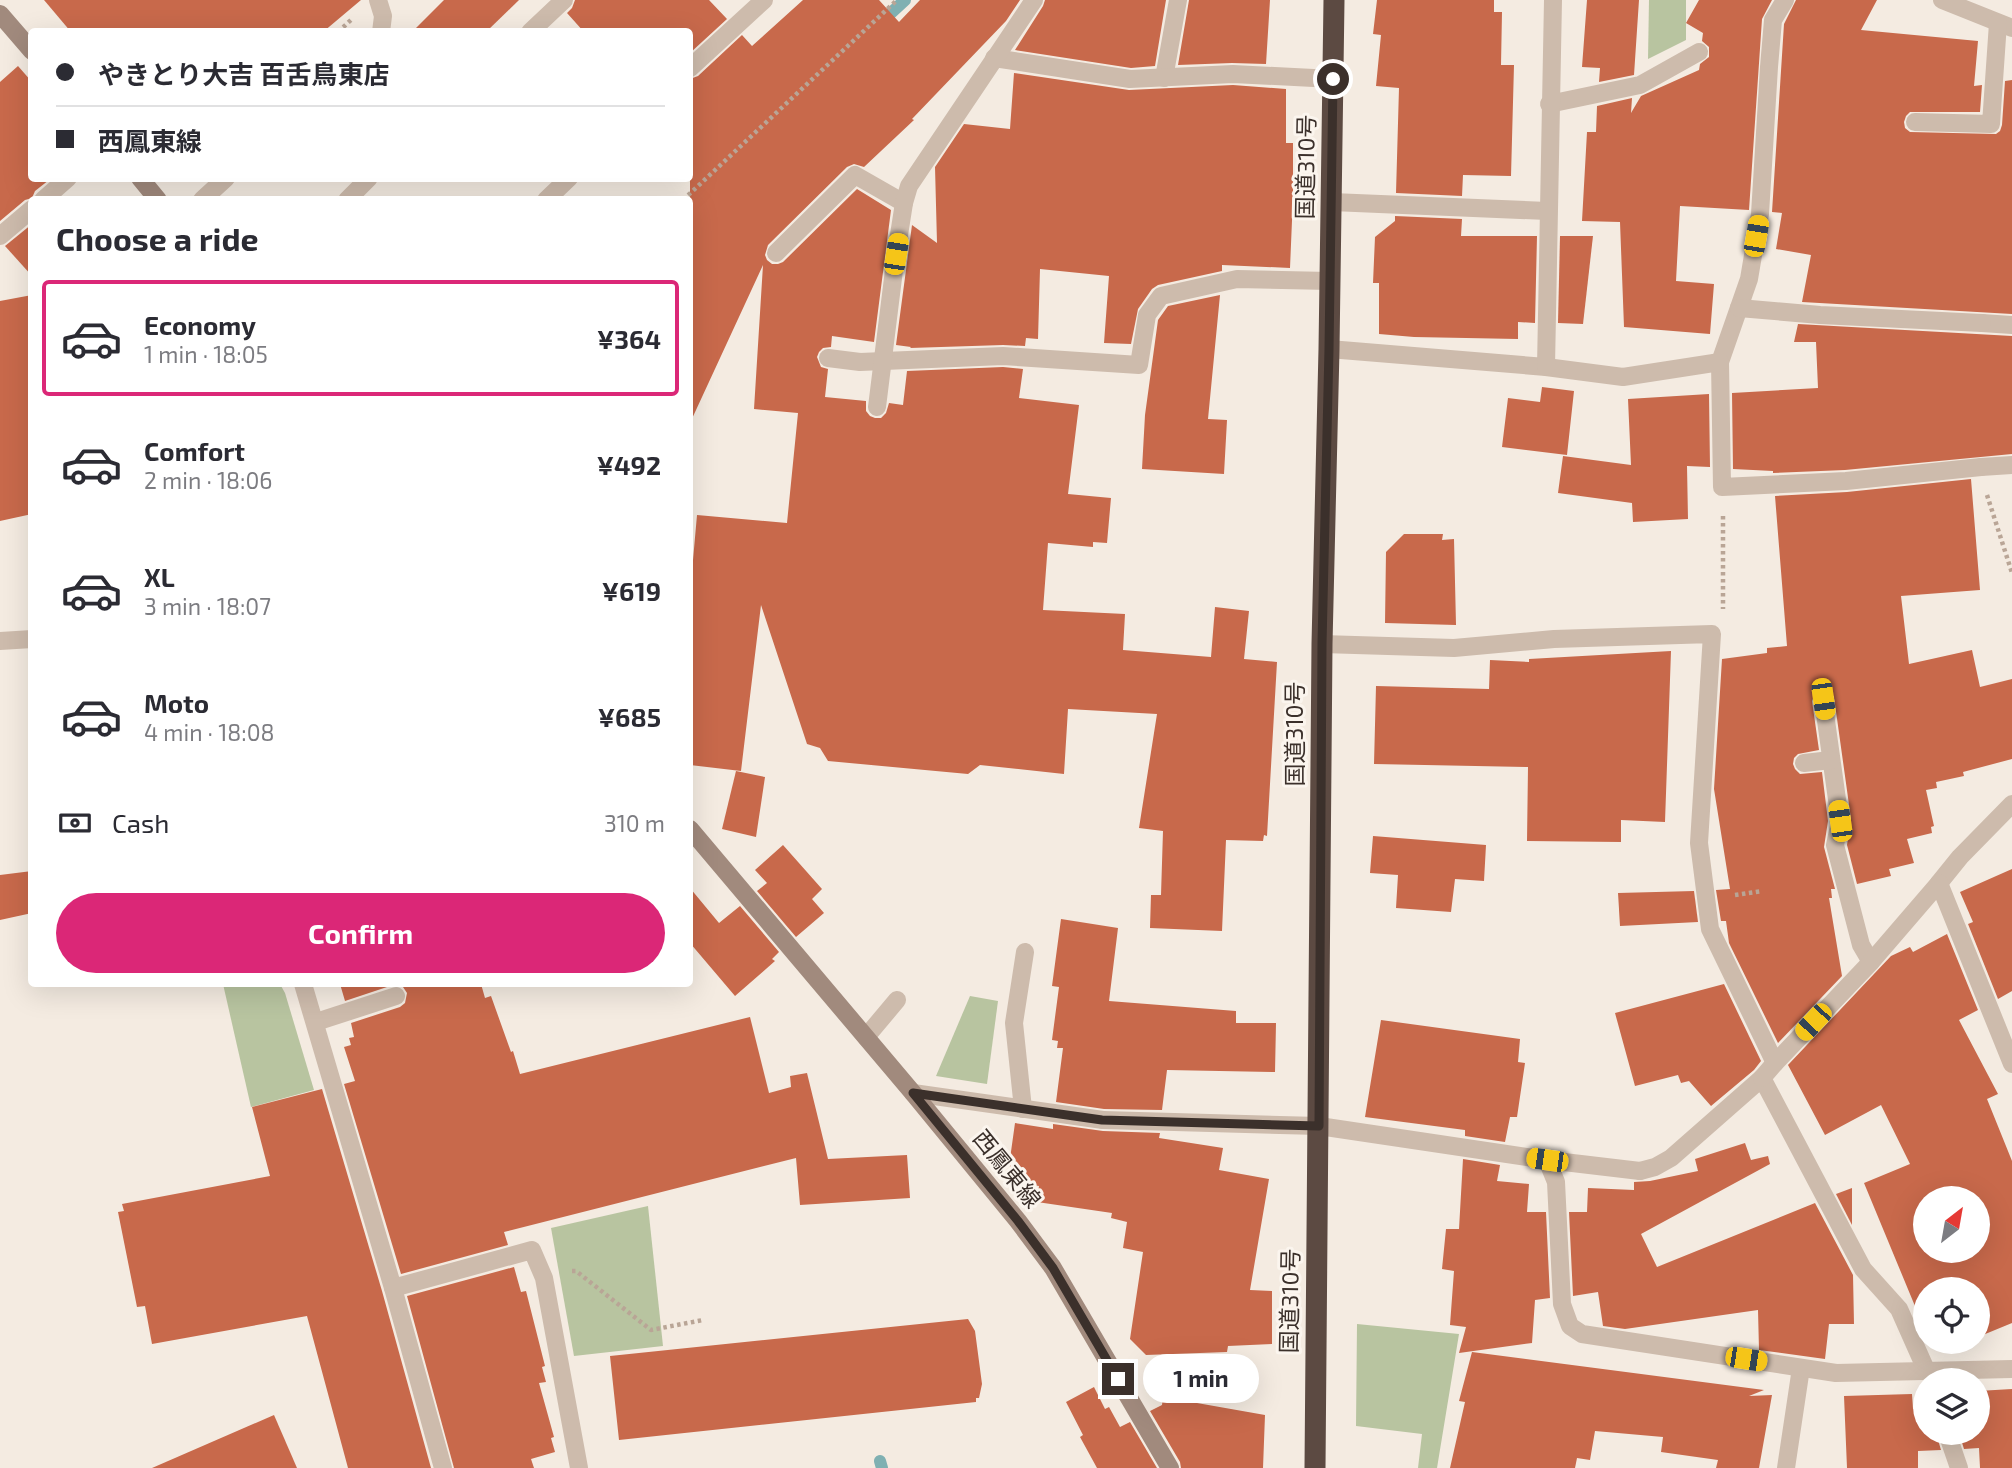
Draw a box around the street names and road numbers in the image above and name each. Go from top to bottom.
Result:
street label: 国道310号 [1290,114,1320,220]
street label: 国道310号 [1280,682,1308,786]
street label: 西鳳東線 [968,1124,1048,1213]
street label: 国道310号 [1274,1248,1304,1354]

